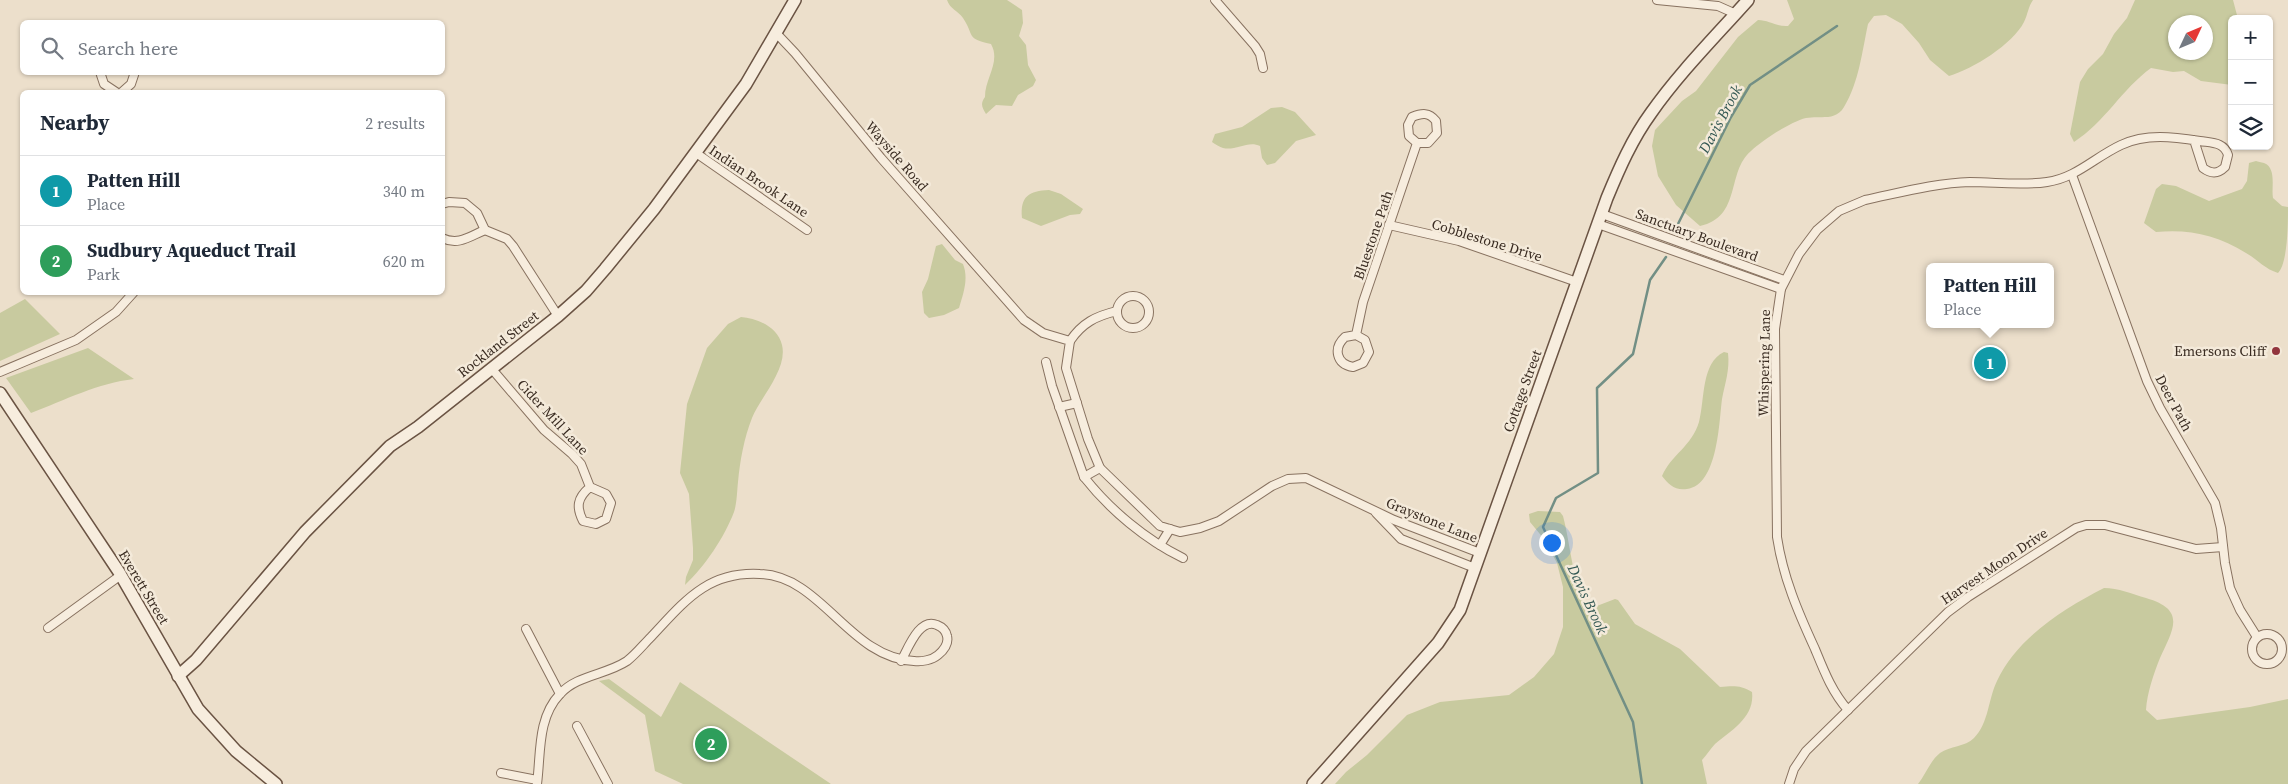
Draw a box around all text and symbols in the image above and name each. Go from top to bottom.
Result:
north arrow [2168,15,2213,60]
map controls [2228,15,2273,150]
button: + [2228,15,2273,60]
search box [20,20,445,75]
icon: search [38,34,66,62]
text: Search here [78,35,178,61]
button: − [2228,60,2273,105]
water label: Davis Brook [1693,80,1747,158]
button: layers [2228,105,2273,150]
text: Nearby [40,108,110,137]
text: 2 results [365,112,425,134]
street label: Wayside Road [861,117,933,195]
street label: Indian Brook Lane [705,140,813,222]
text: Patten Hill [87,167,180,193]
text: 1 [52,180,60,202]
text: 340 m [383,180,425,202]
street label: Bluestone Path [1348,188,1398,282]
text: Place [87,193,125,215]
street label: Sanctuary Boulevard [1633,204,1761,266]
street label: Cobblestone Drive [1429,214,1545,266]
text: Sudbury Aqueduct Trail [87,237,296,263]
text: 2 [52,250,60,272]
text: 620 m [383,250,425,272]
text: Park [87,263,120,285]
popup [1926,263,2054,328]
text: Patten Hill [1943,272,2037,298]
text: Place [1943,298,1981,320]
street label: Rockland Street [453,306,543,382]
street label: Whispering Lane [1753,309,1775,417]
place label: Emersons Cliff [2174,341,2268,361]
pin: 1 [1974,344,2006,382]
marker: Emersons Cliff [2270,345,2282,357]
street label: Cottage Street [1498,347,1546,435]
street label: Deer Path [2151,371,2197,435]
street label: Cider Mill Lane [513,375,593,459]
street label: Graystone Lane [1383,492,1481,548]
street label: Harvest Moon Drive [1937,523,2051,609]
your location [1539,530,1565,556]
street label: Everett Street [114,546,174,628]
water label: Davis Brook [1562,560,1614,638]
pin: 2 [695,725,727,763]

